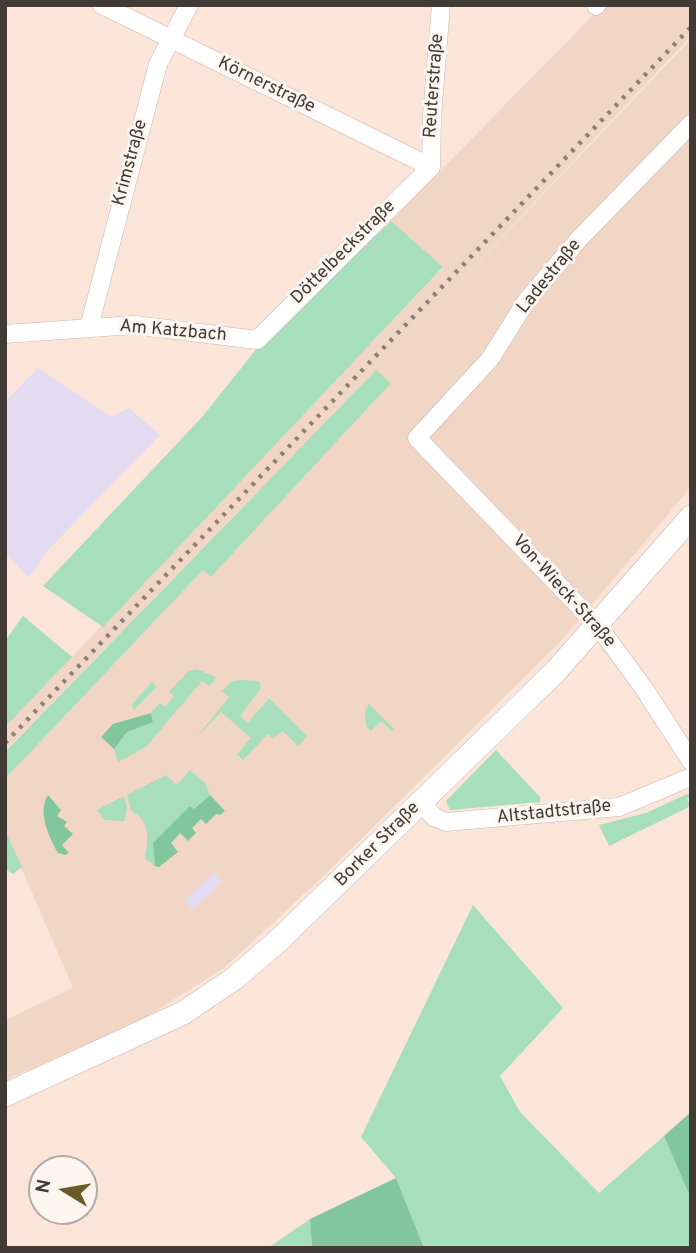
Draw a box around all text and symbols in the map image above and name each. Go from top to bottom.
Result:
street label: Reuterstraße [421,33,449,139]
street label: Körnerstraße [214,53,318,119]
street label: Krimstraße [109,117,153,209]
street label: Döttelbeckstraße [287,196,401,310]
street label: Ladestraße [513,235,587,319]
street label: Am Katzbach [119,317,227,347]
street label: Von-Wieck-Straße [507,531,619,653]
street label: Altstadtstraße [496,796,612,830]
street label: Borker Straße [331,798,425,892]
north arrow [28,1155,98,1225]
text: N [31,1177,57,1195]

